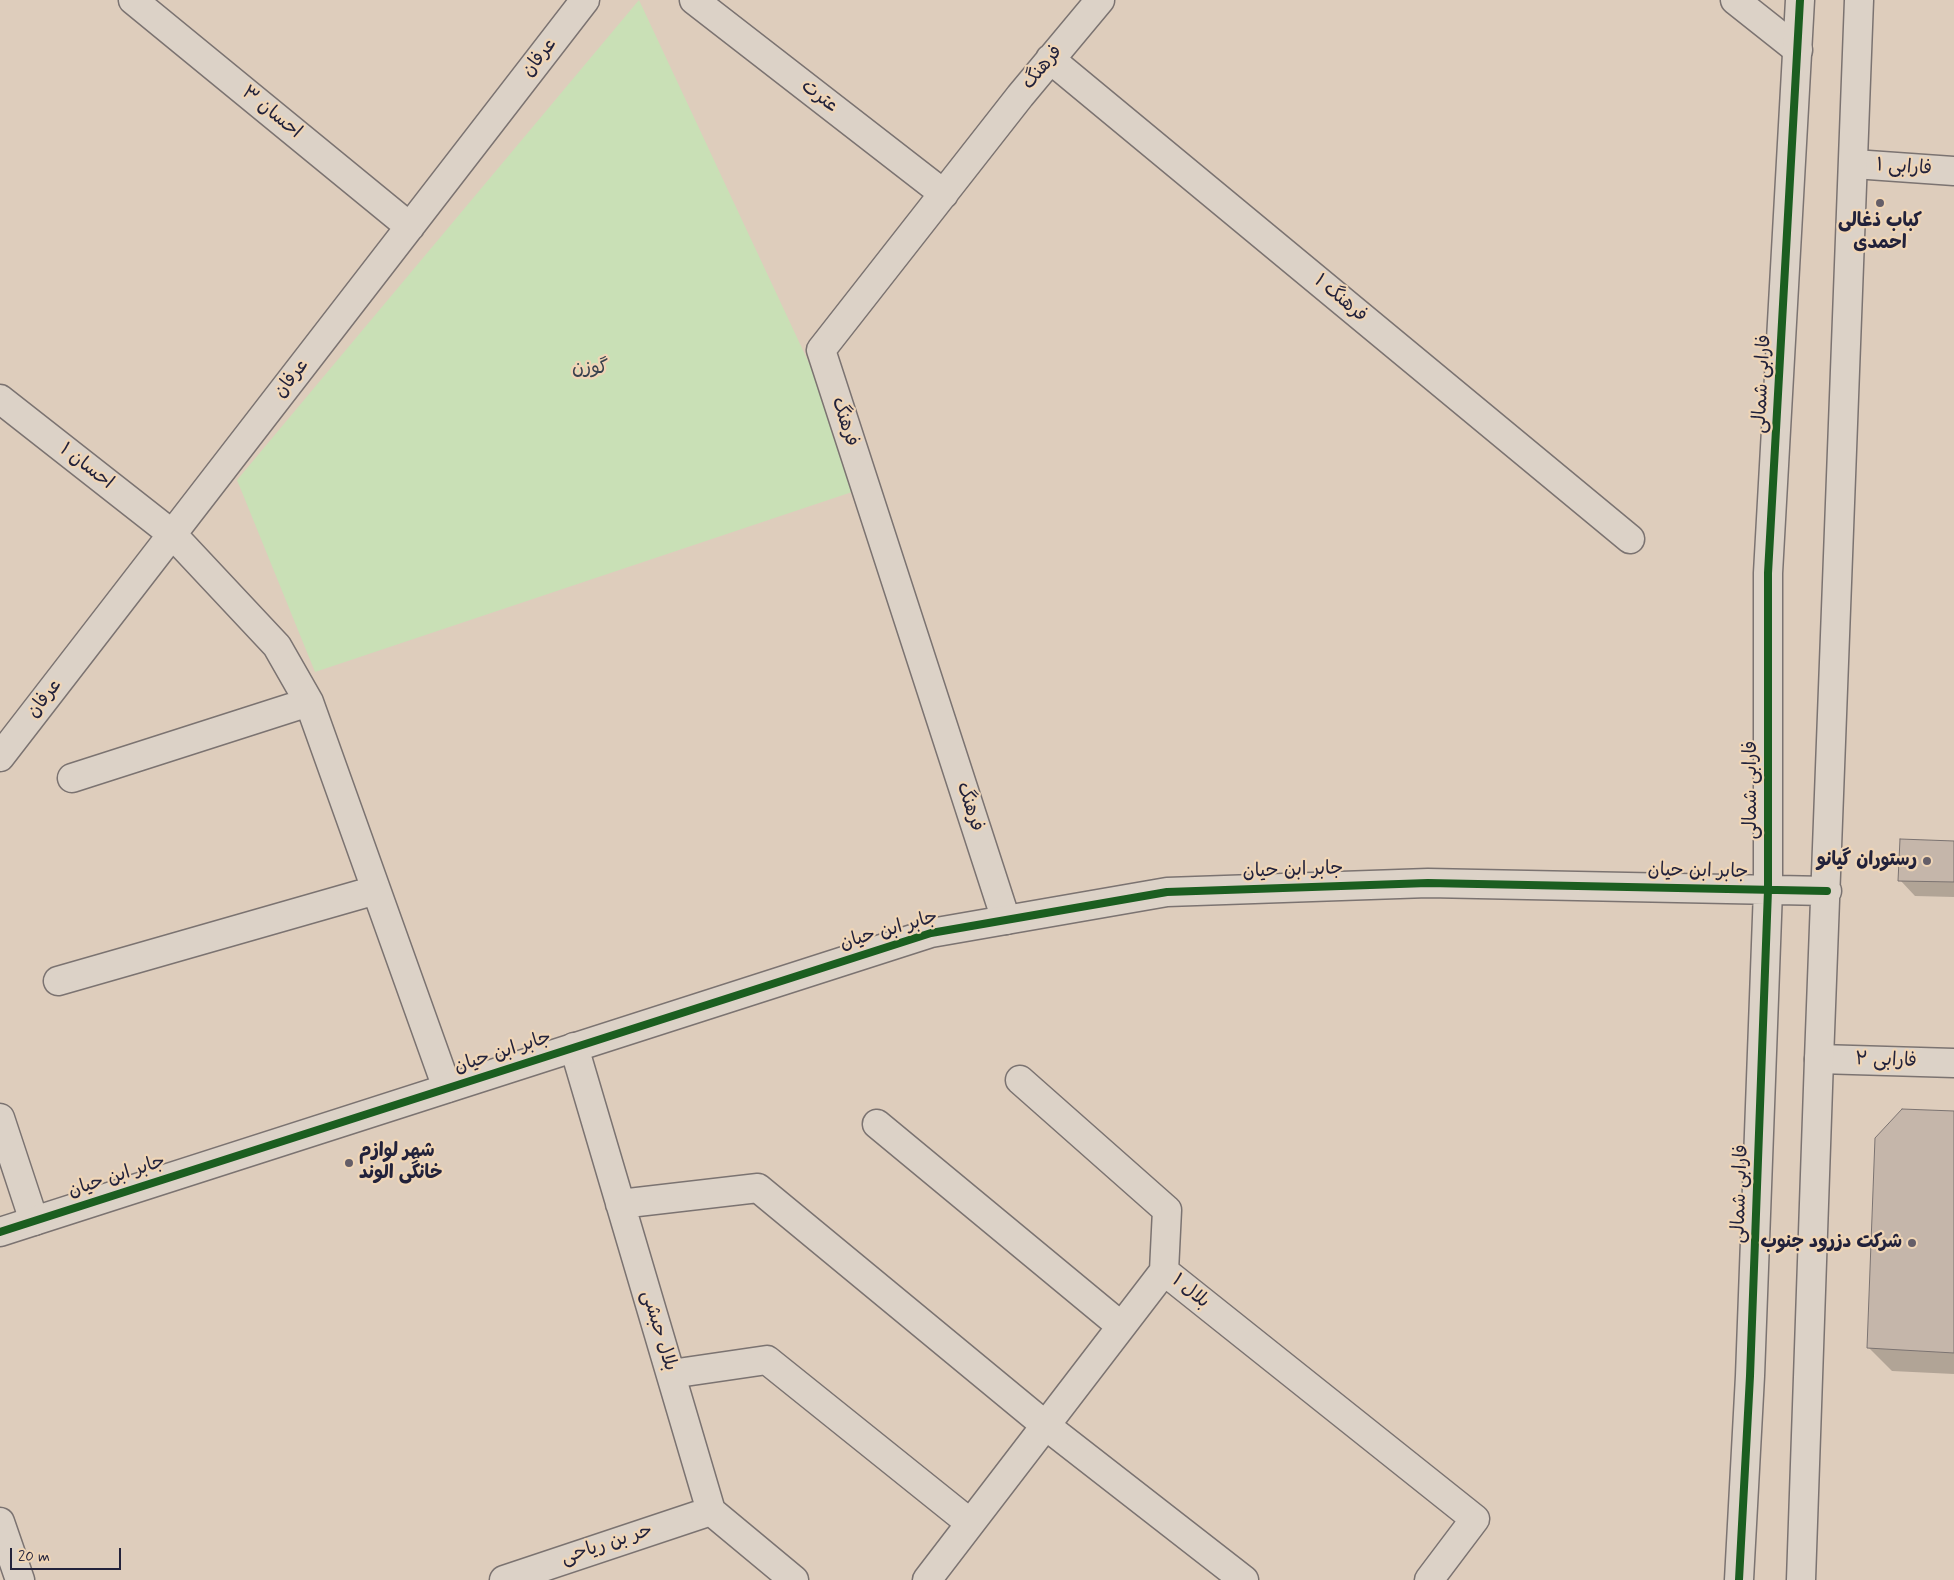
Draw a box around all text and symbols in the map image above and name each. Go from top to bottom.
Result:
street label: عرفان [518,34,562,82]
street label: فرهنگ [1018,41,1068,95]
street label: عترت [796,76,842,118]
street label: احسان ۳ [236,82,306,144]
street label: فارابی ۱ [1875,155,1933,181]
marker: کباب ذغالی احمدی [1874,197,1886,209]
place label: کباب ذغالی احمدی [1838,211,1922,255]
street label: فرهنگ ۱ [1309,270,1371,328]
street label: فارابی شمالی [1749,334,1777,434]
street label: عرفان [270,355,314,403]
park label: گوزن [572,358,608,380]
street label: فرهنگ [825,394,863,450]
street label: احسان ۱ [55,439,117,495]
street label: عرفان [23,675,67,723]
street label: فارابی شمالی [1741,741,1763,839]
street label: فرهنگ [950,779,988,835]
place label: رستوران گیانو [1817,850,1917,872]
marker: رستوران گیانو [1921,855,1933,867]
street label: جابر ابن حیان [1242,858,1344,884]
street label: جابر ابن حیان [1647,860,1749,884]
street label: جابر ابن حیان [837,906,941,956]
street label: جابر ابن حیان [452,1027,554,1079]
street label: فارابی ۲ [1855,1049,1917,1073]
place label: شهر لوازم خانگی الوند [359,1141,442,1185]
street label: فارابی شمالی [1728,1144,1754,1244]
street label: جابر ابن حیان [66,1151,168,1203]
marker: شهر لوازم خانگی الوند [343,1157,355,1169]
place label: شرکت دزرود جنوب [1761,1232,1902,1254]
marker: شرکت دزرود جنوب [1906,1237,1918,1249]
street label: بلال ۱ [1166,1270,1214,1314]
street label: بلال حبشی [635,1288,681,1374]
street label: حر بن ریاحی [558,1520,656,1570]
scale bar [12,1538,124,1570]
text: 20 m [18,1547,50,1567]

